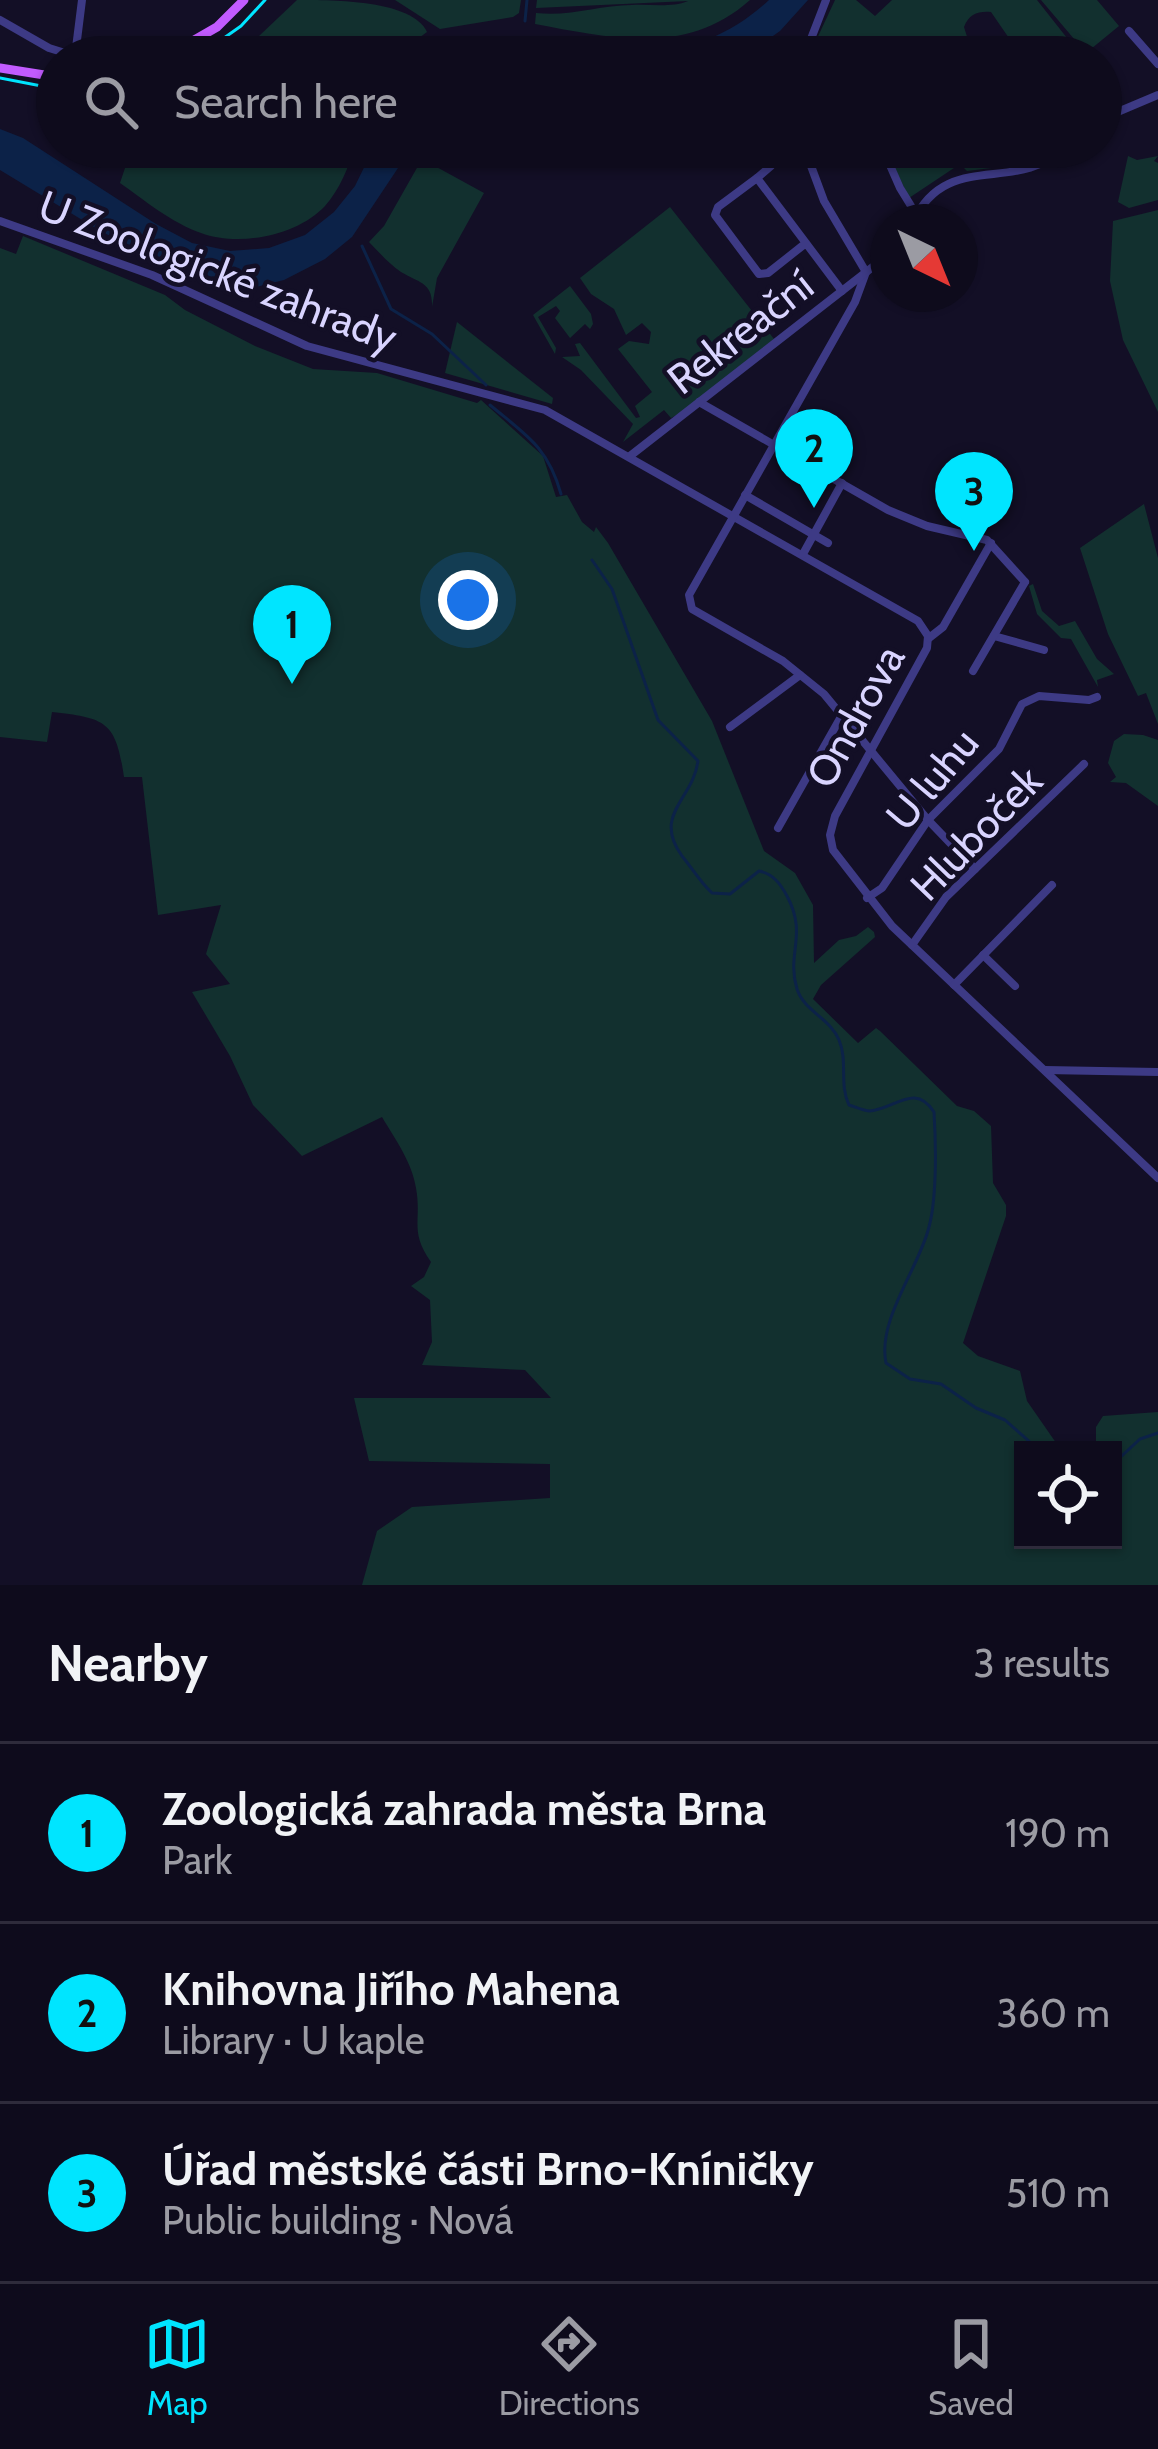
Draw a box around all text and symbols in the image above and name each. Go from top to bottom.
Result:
search box [36,36,1122,168]
icon: search [78,69,144,135]
text: Search here [174,75,398,129]
street label: U Zoologické zahrady [31,179,405,363]
north arrow [870,204,978,312]
street label: Rekreační [657,259,823,405]
pin: 2 [775,409,853,508]
pin: 3 [935,452,1013,551]
your location [438,570,498,630]
pin: 1 [253,585,331,684]
street label: Ondrova [795,636,915,796]
street label: U luhu [875,718,989,840]
street label: Hluboček [899,755,1053,911]
map controls [1014,1441,1122,1549]
button: locate [1014,1441,1122,1549]
text: Nearby [48,1632,208,1694]
text: 3 results [973,1639,1110,1687]
text: Zoologická zahrada města Brna [162,1782,766,1836]
text: 1 [80,1809,94,1857]
text: 190 m [1005,1809,1110,1857]
text: Park [162,1836,232,1884]
text: Knihovna Jiřího Mahena [162,1962,620,2016]
text: 2 [77,1989,97,2037]
text: 360 m [997,1989,1110,2037]
text: Library · U kaple [162,2016,425,2064]
text: Úřad městské části Brno-Kníničky [162,2142,814,2196]
text: 3 [76,2169,98,2217]
text: 510 m [1006,2169,1110,2217]
text: Public building · Nová [162,2196,513,2244]
tab: Map [144,2311,210,2423]
tab: Directions [499,2311,640,2423]
tab: Saved [928,2311,1014,2423]

